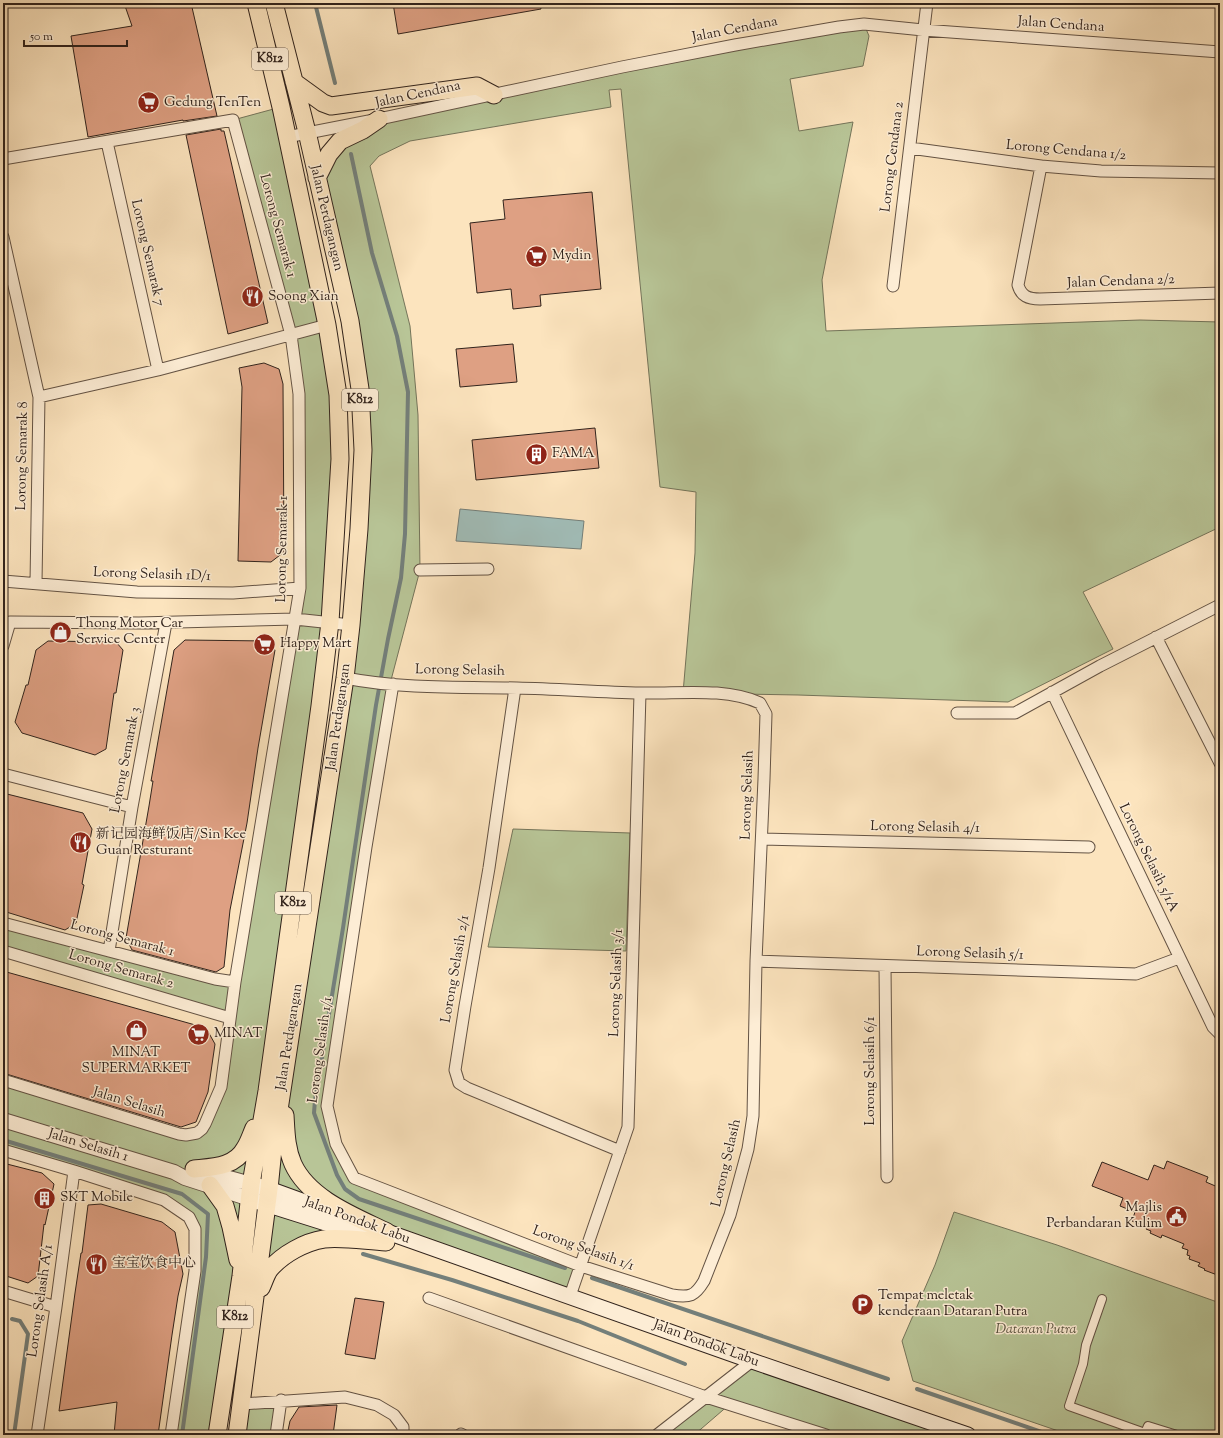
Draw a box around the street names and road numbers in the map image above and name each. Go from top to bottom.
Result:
street label: Jalan Cendana [690,12,780,48]
street label: Jalan Cendana [1016,12,1106,38]
road number: K812 [252,48,288,70]
street label: Jalan Cendana [373,76,463,114]
street label: Lorong Cendana 2 [876,100,910,213]
street label: Lorong Cendana 1/2 [1005,136,1127,166]
street label: Jalan Perdagangan [304,162,348,273]
street label: Lorong Semarak 1 [254,172,301,280]
street label: Lorong Semarak 7 [125,198,169,308]
street label: Jalan Cendana 2/2 [1066,270,1176,294]
road number: K812 [342,389,378,411]
street label: Lorong Semarak 8 [12,401,34,511]
street label: Lorong Semarak 1 [272,495,294,603]
street label: Lorong Selasih 1D/1 [93,563,212,587]
street label: Lorong Selasih [415,660,505,682]
street label: Jalan Perdagangan [321,662,356,773]
street label: Lorong Semarak 3 [106,705,146,815]
street label: Lorong Selasih [736,750,760,840]
street label: Lorong Selasih 5/1A [1113,800,1183,916]
street label: Lorong Selasih 4/1 [870,817,980,839]
road number: K812 [275,892,311,914]
street label: Lorong Selasih 2/1 [437,913,475,1024]
street label: Lorong Semarak 1 [68,916,176,963]
street label: Lorong Selasih 3/1 [605,928,629,1037]
street label: Lorong Selasih 5/1 [916,942,1024,966]
street label: Lorong Semarak 2 [66,945,176,995]
street label: Jalan Perdagangan [271,982,308,1093]
street label: Lorong Selasih 1/1 [304,995,338,1104]
street label: Lorong Selasih 6/1 [861,1016,881,1126]
street label: Jalan Selasih [89,1082,168,1124]
street label: Lorong Selasih [707,1117,747,1209]
street label: Jalan Selasih 1 [45,1124,131,1168]
street label: Jalan Pondok Labu [300,1192,413,1249]
street label: Lorong Selasih 1/1 [529,1221,637,1277]
street label: Lorong Selasih A/1 [23,1243,59,1359]
road number: K812 [217,1306,253,1328]
street label: Jalan Pondok Labu [649,1315,762,1372]

